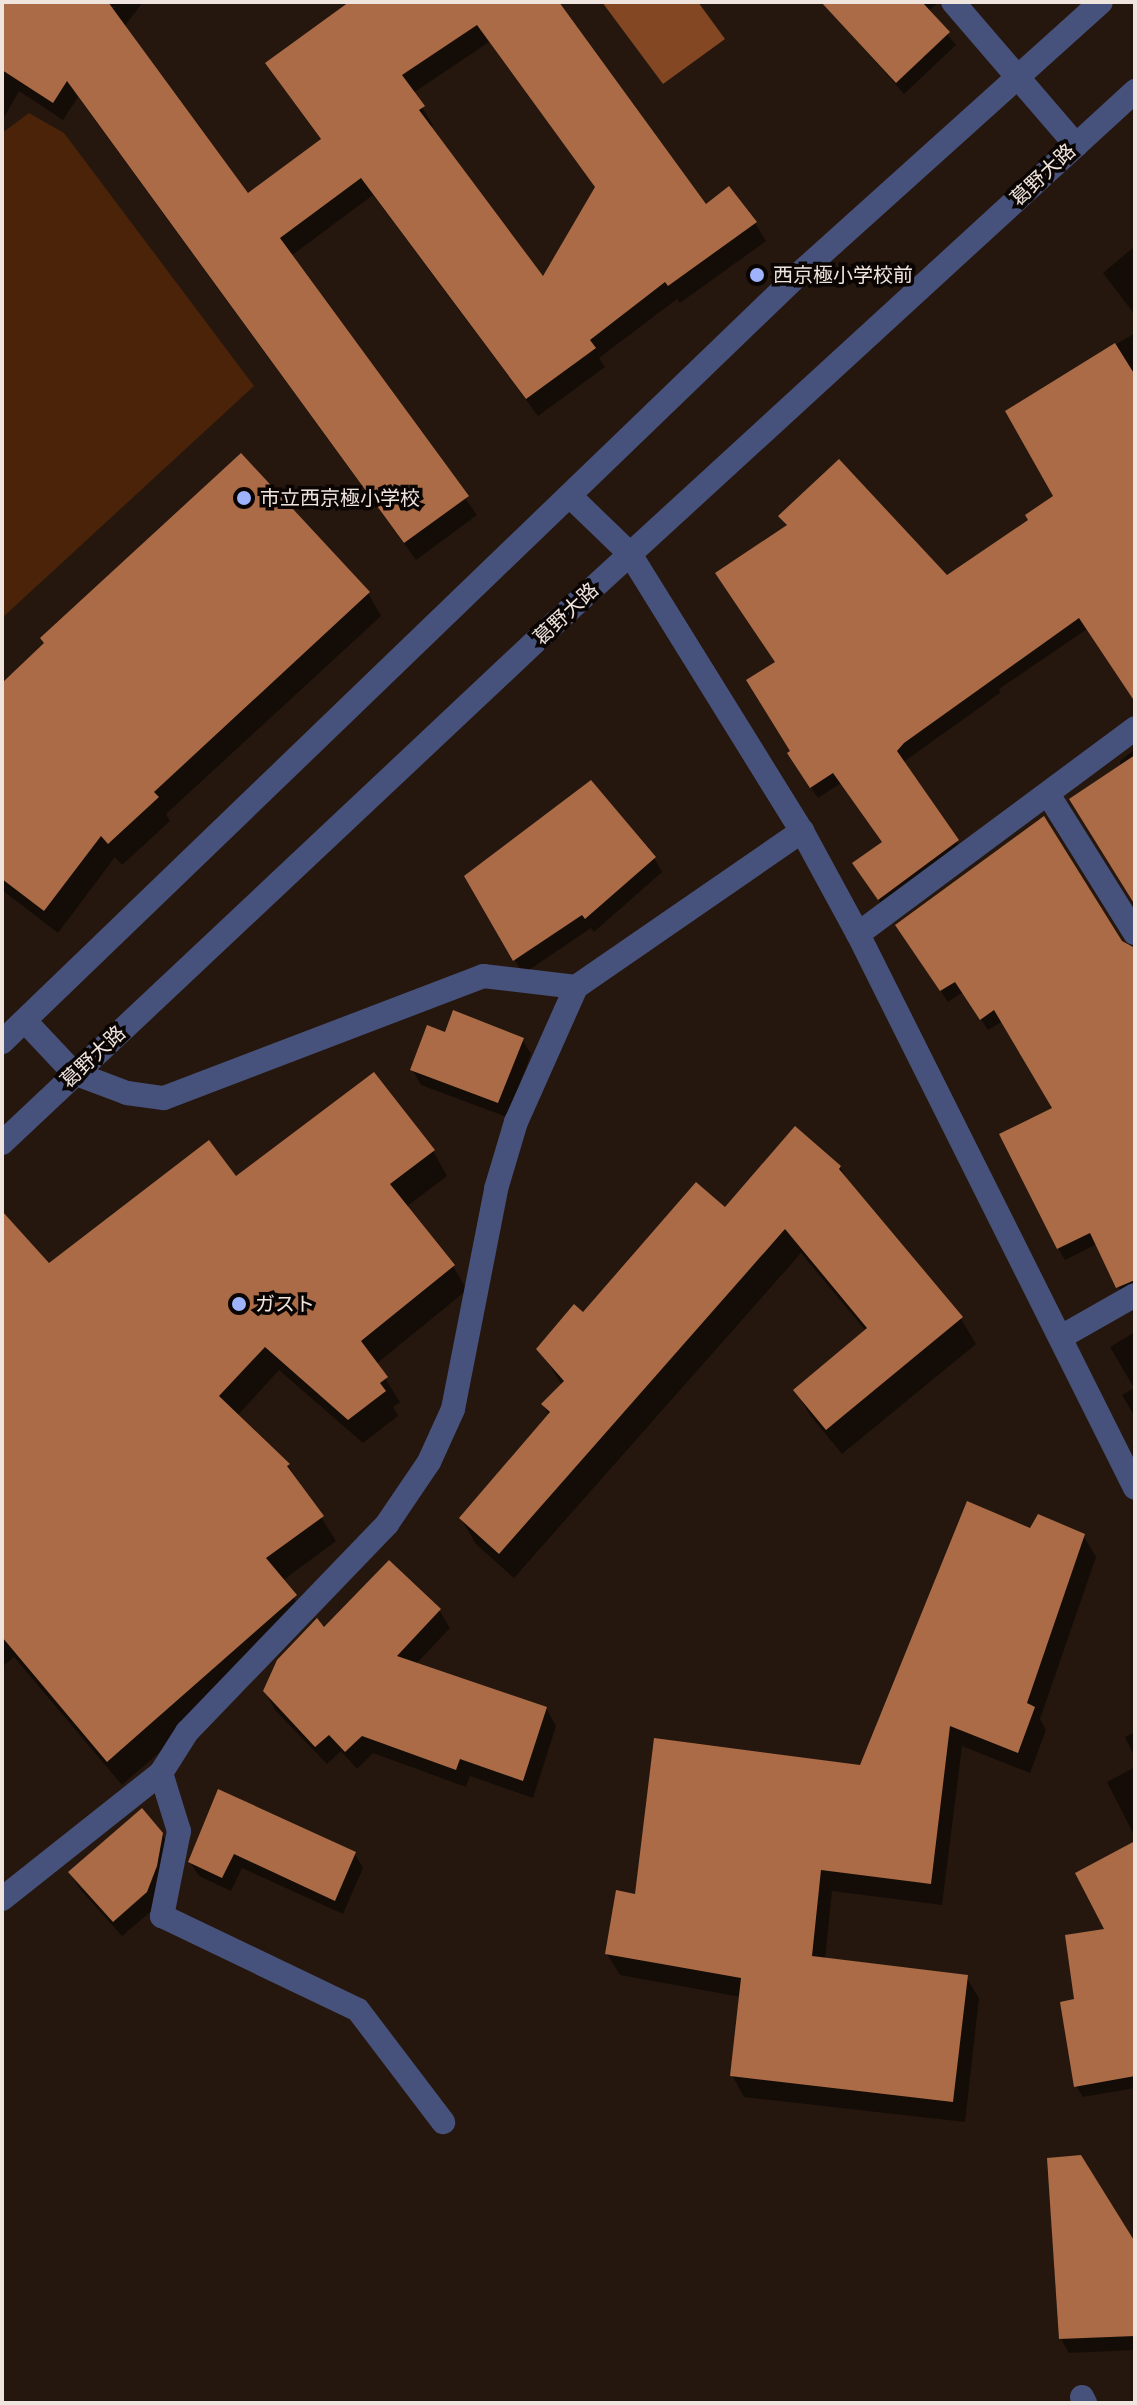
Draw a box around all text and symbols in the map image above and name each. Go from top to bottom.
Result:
street label: 葛野大路 [1006,139,1080,211]
place label: 西京極小学校前 [773,263,913,287]
marker: 西京極小学校前 [748,266,766,284]
place label: 市立西京極小学校 [260,486,420,510]
marker: 市立西京極小学校 [235,489,253,507]
street label: 葛野大路 [529,578,603,650]
street label: 葛野大路 [56,1021,130,1093]
place label: ガスト [255,1292,315,1316]
marker: ガスト [230,1295,248,1313]

